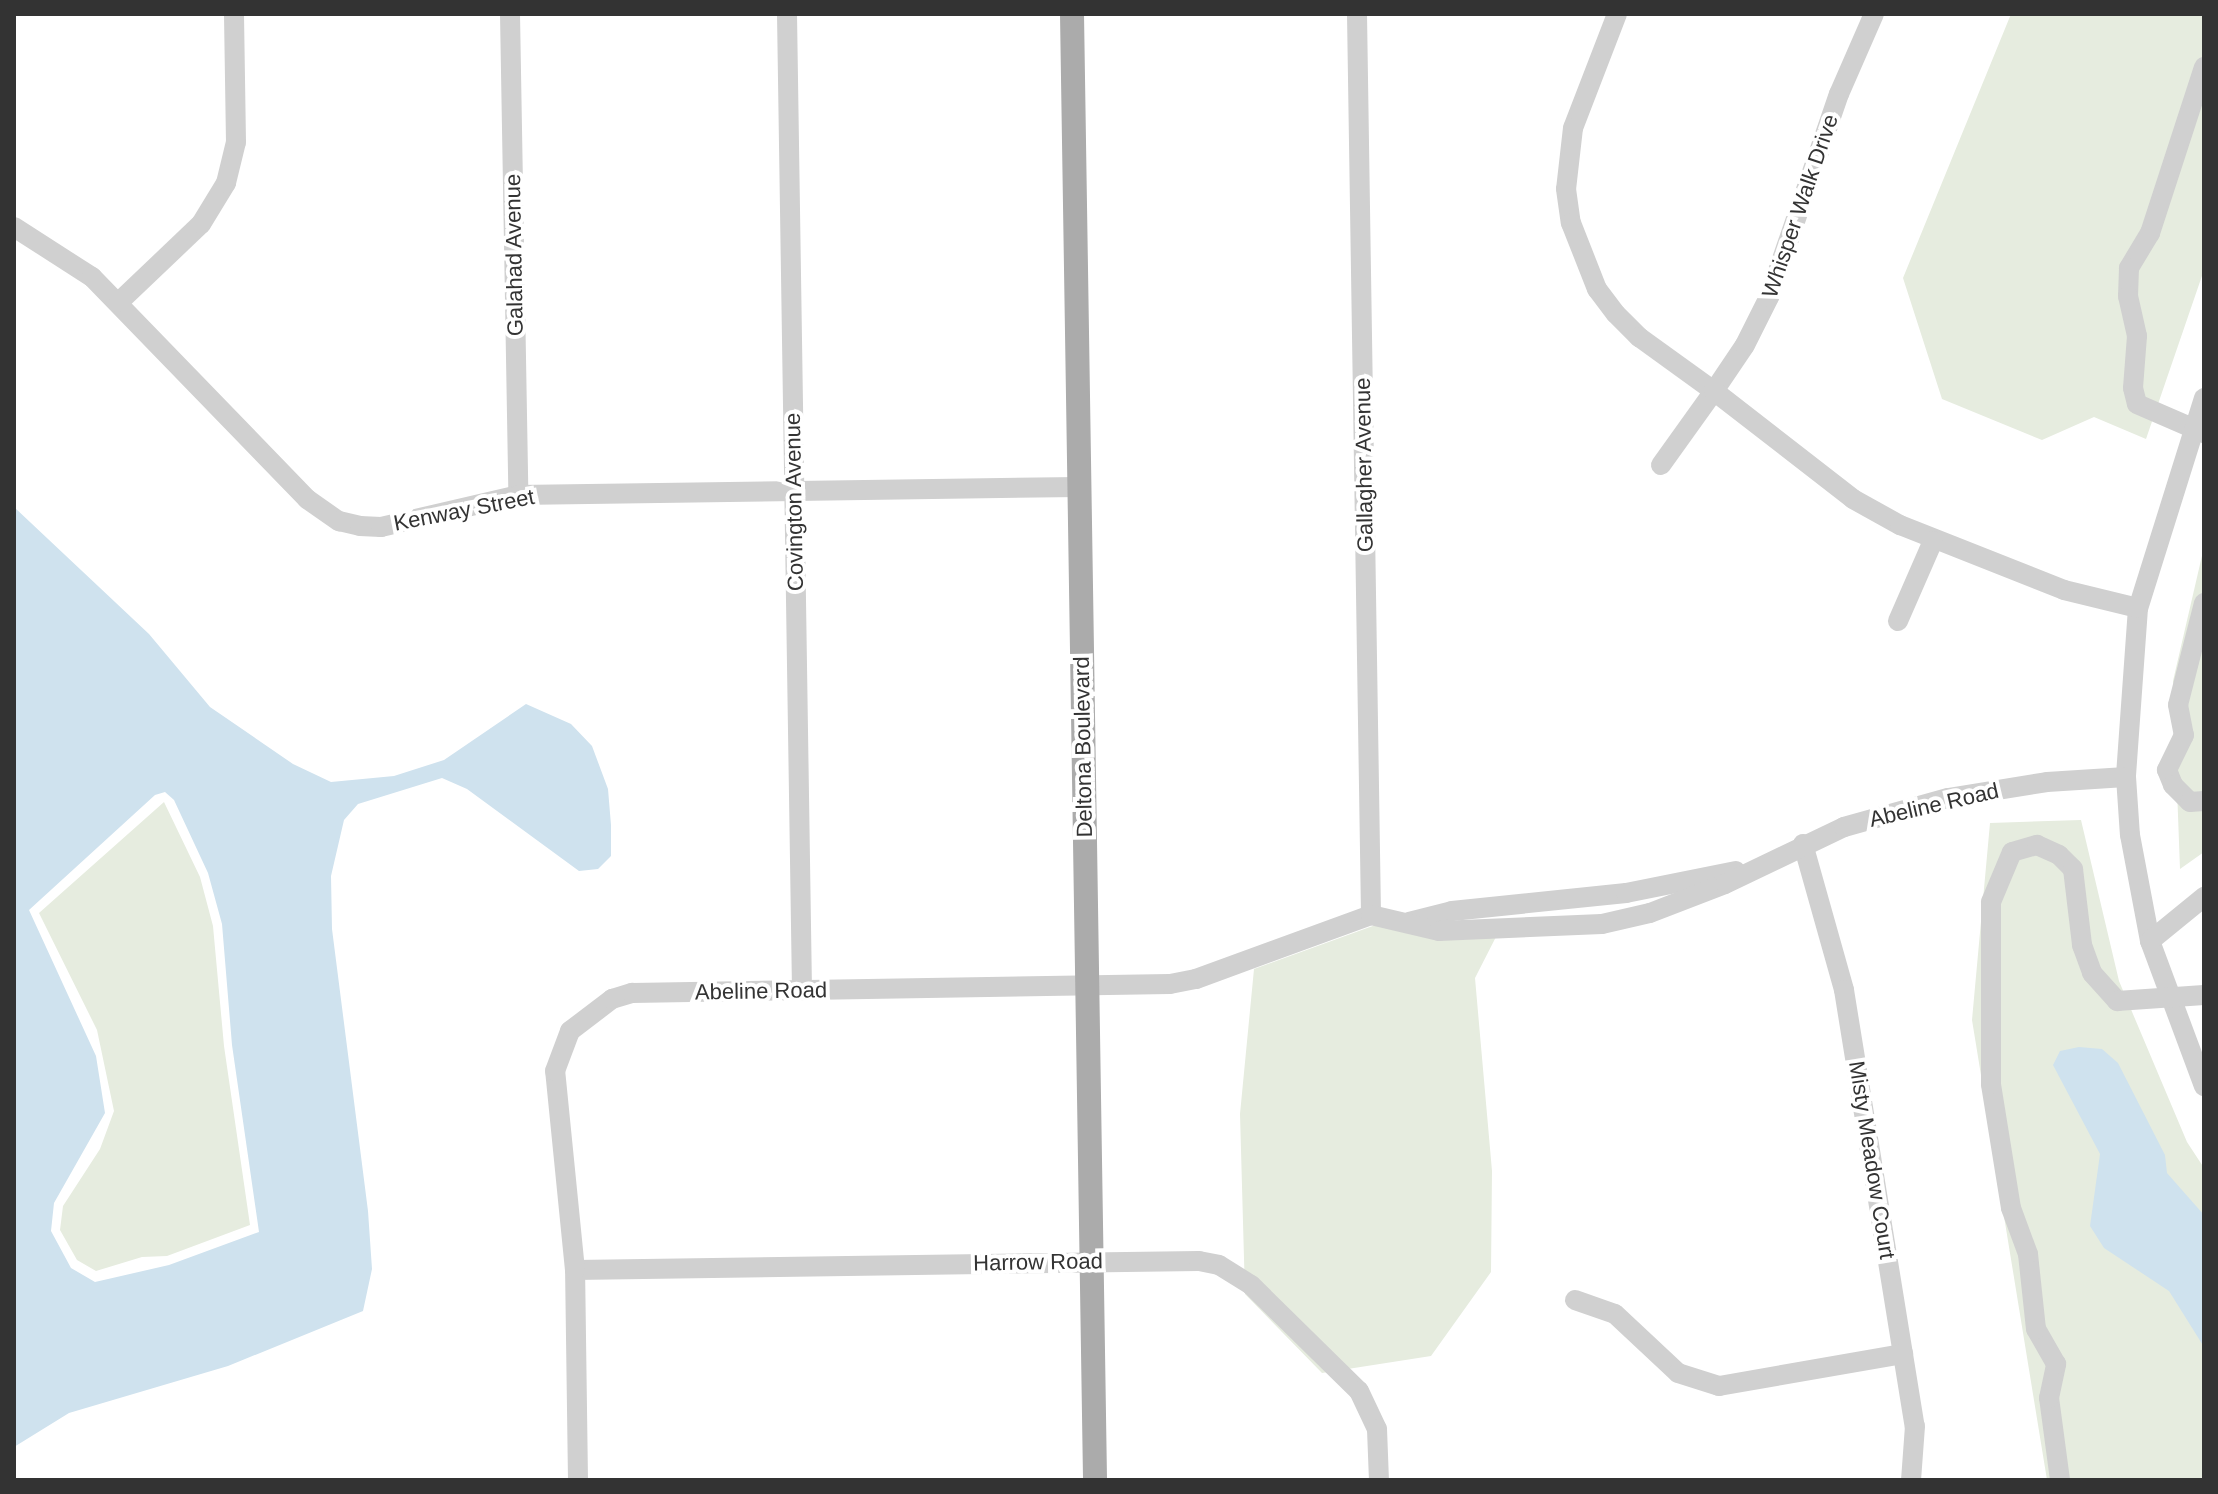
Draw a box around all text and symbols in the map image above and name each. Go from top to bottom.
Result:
street label: Whisper Walk Drive [1756,111,1844,301]
street label: Galahad Avenue [499,173,529,337]
street label: Gallagher Avenue [1349,377,1379,553]
street label: Covington Avenue [779,412,809,592]
street label: Kenway Street [391,483,537,537]
street label: Deltona Boulevard [1068,656,1098,838]
street label: Abeline Road [1867,777,2001,833]
street label: Abeline Road [695,977,827,1005]
street label: Misty Meadow Court [1843,1059,1901,1261]
street label: Harrow Road [973,1248,1103,1276]

